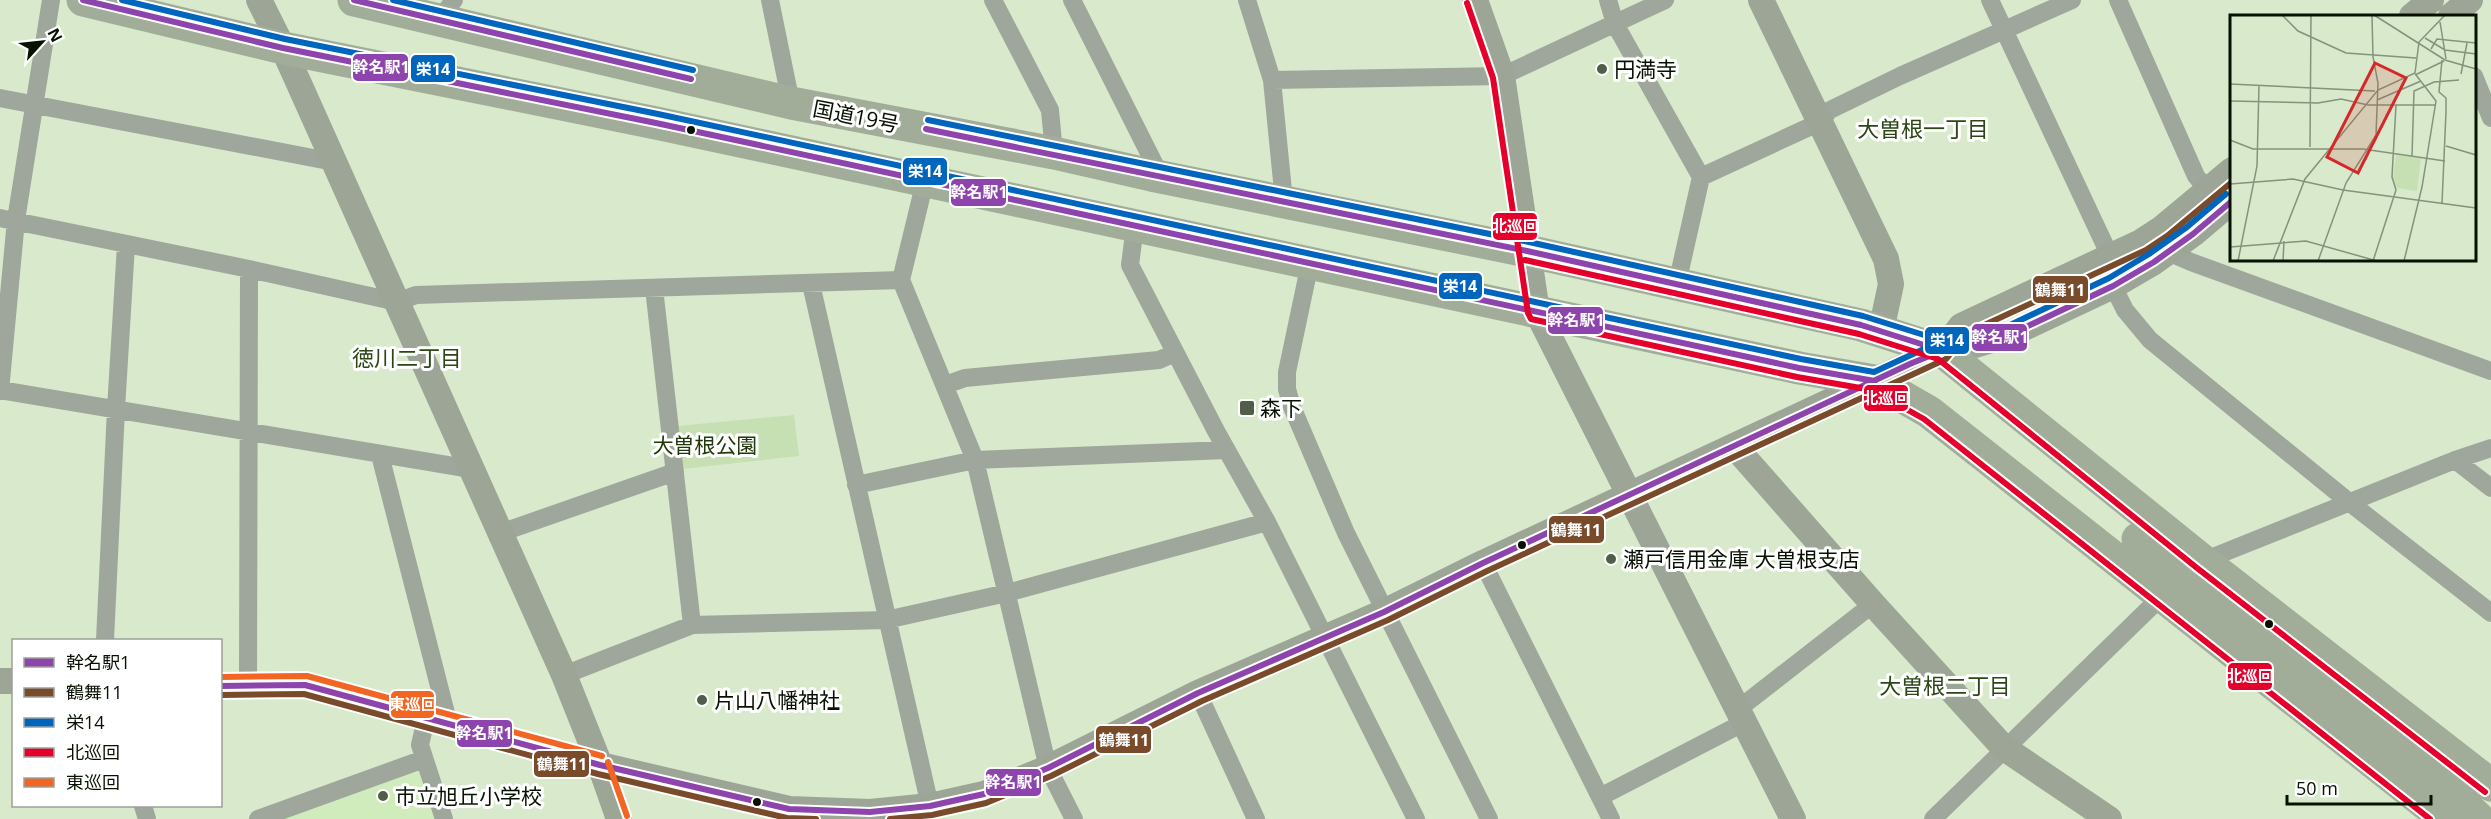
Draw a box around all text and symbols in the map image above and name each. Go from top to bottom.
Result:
north arrow [12,12,72,72]
inset map [2230,15,2476,261]
text: N [43,24,68,46]
line badge: 幹名駅1 [352,53,409,82]
line badge: 栄14 [410,54,456,83]
place label: 円満寺 [1614,55,1677,83]
text: 幹名駅1 [352,56,410,78]
text: 栄14 [416,58,450,80]
marker: 円満寺 [1595,62,1609,76]
street label: 国道19号 [811,94,901,138]
district label: 大曽根一丁目 [1857,113,1989,143]
unlabelled marker [685,124,697,136]
line badge: 栄14 [902,157,948,186]
text: 栄14 [908,160,942,182]
line badge: 幹名駅1 [950,178,1007,207]
text: 幹名駅1 [950,181,1008,203]
line badge: 北巡回 [1492,212,1538,241]
text: 北巡回 [1491,215,1539,237]
line badge: 栄14 [1438,272,1483,300]
text: 栄14 [1443,275,1477,297]
line badge: 鶴舞11 [2032,275,2089,304]
text: 鶴舞11 [2035,279,2085,301]
line badge: 幹名駅1 [1547,306,1604,335]
text: 幹名駅1 [1547,309,1605,331]
line badge: 幹名駅1 [1971,323,2028,352]
line badge: 栄14 [1924,326,1970,355]
text: 幹名駅1 [1971,326,2029,348]
text: 栄14 [1930,329,1964,351]
district label: 徳川二丁目 [352,342,462,372]
line badge: 北巡回 [1863,384,1909,412]
text: 北巡回 [1862,387,1910,409]
place label: 森下 [1260,394,1302,422]
marker: 森下 [1238,399,1256,417]
park label: 大曽根公園 [653,431,758,459]
line badge: 鶴舞11 [1548,515,1605,544]
text: 鶴舞11 [1551,519,1601,541]
unlabelled marker [1516,539,1528,551]
place label: 瀬戸信用金庫 大曽根支店 [1623,545,1859,573]
marker: 瀬戸信用金庫 大曽根支店 [1604,552,1618,566]
unlabelled marker [2263,618,2275,630]
legend [12,639,222,807]
text: 幹名駅1 [66,650,130,674]
line badge: 北巡回 [2227,662,2273,691]
text: 北巡回 [2226,665,2274,687]
district label: 大曽根二丁目 [1879,670,2011,700]
text: 鶴舞11 [66,680,123,704]
place label: 片山八幡神社 [714,686,840,714]
line badge: 東巡回 [390,690,435,719]
text: 東巡回 [389,693,437,715]
marker: 片山八幡神社 [695,693,709,707]
text: 栄14 [66,710,105,734]
line badge: 幹名駅1 [456,719,513,748]
text: 幹名駅1 [455,722,513,744]
line badge: 鶴舞11 [1095,725,1152,754]
text: 鶴舞11 [1099,729,1149,751]
text: 北巡回 [66,740,120,764]
line badge: 鶴舞11 [533,750,590,778]
text: 鶴舞11 [537,753,587,775]
line badge: 幹名駅1 [985,768,1042,797]
scale bar [2287,768,2431,806]
text: 東巡回 [66,770,120,794]
text: 幹名駅1 [984,771,1042,793]
text: 50 m [2296,776,2338,800]
place label: 市立旭丘小学校 [395,782,542,810]
marker: 市立旭丘小学校 [376,789,390,803]
unlabelled marker [751,796,763,808]

